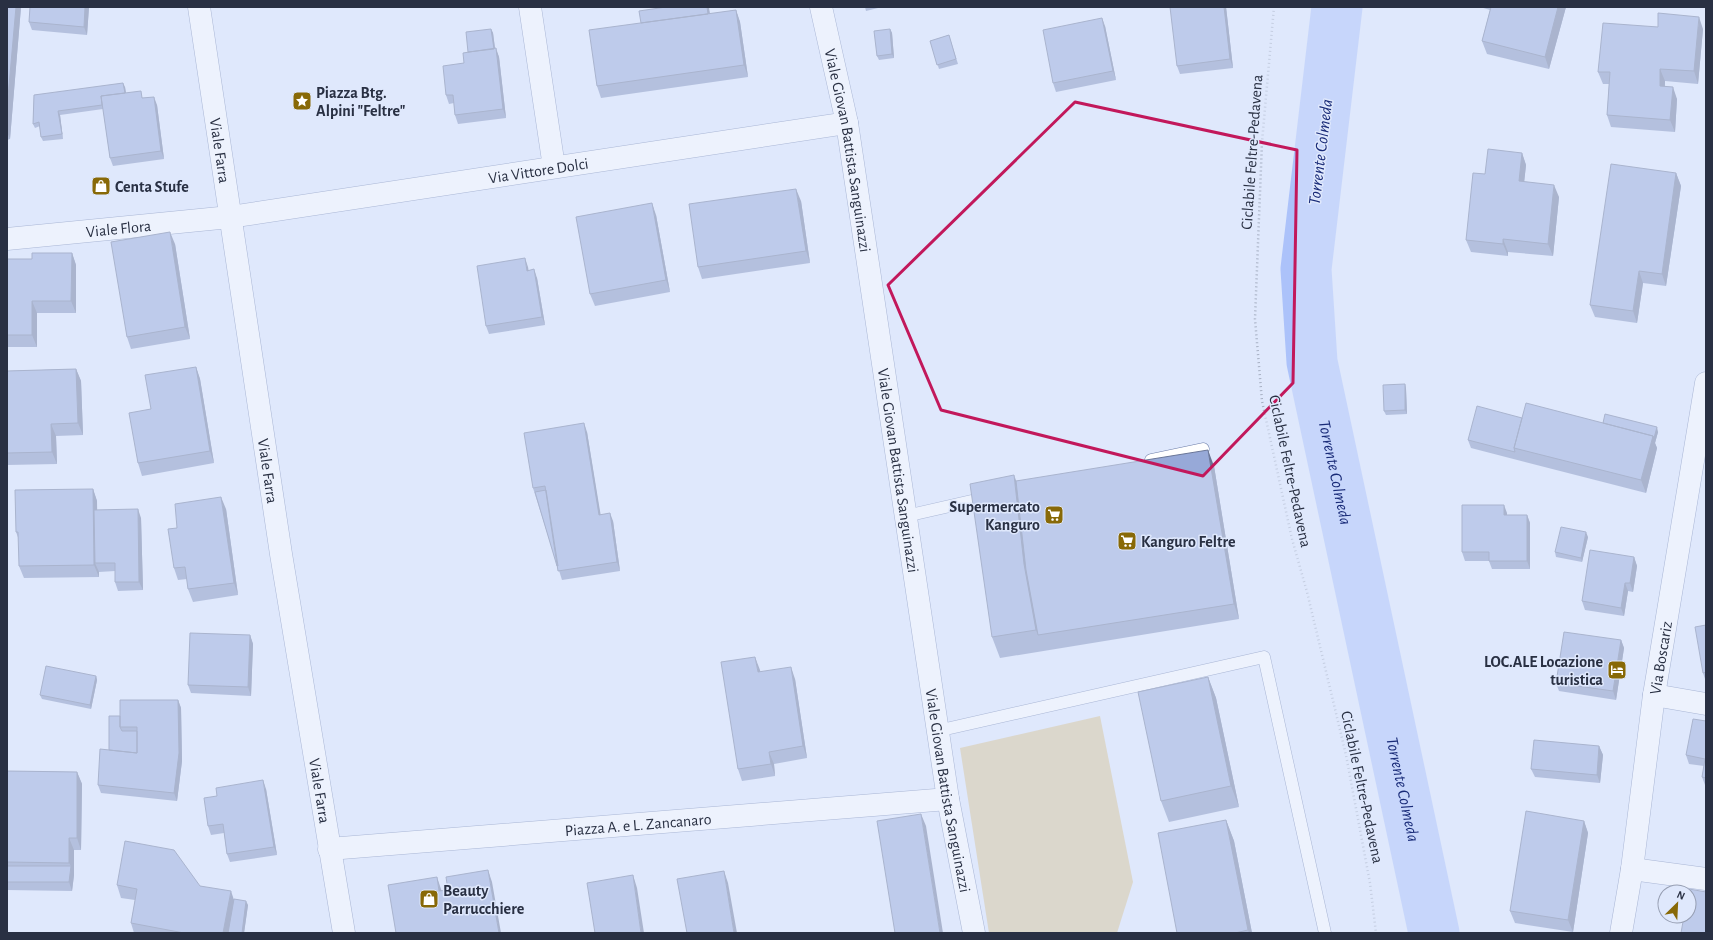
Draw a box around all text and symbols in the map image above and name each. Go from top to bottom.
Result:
street label: Viale Giovan Battista Sanguinazzi [822,47,873,253]
street label: Ciclabile Feltre-Pedavena [1239,74,1265,230]
place label: Piazza Btg. Alpini "Feltre" [316,85,406,119]
place icon: Piazza Btg. Alpini "Feltre" [291,90,313,112]
water label: Torrente Colmeda [1306,98,1335,206]
street label: Viale Farra [207,117,232,184]
street label: Via Vittore Dolci [487,155,590,187]
shop icon: Centa Stufe [90,175,112,197]
place label: Centa Stufe [115,179,189,195]
street label: Viale Flora [85,218,152,240]
street label: Viale Giovan Battista Sanguinazzi [875,367,921,574]
street label: Ciclabile Feltre-Pedavena [1266,393,1314,549]
water label: Torrente Colmeda [1316,419,1355,526]
street label: Viale Farra [255,437,280,505]
place label: Supermercato Kanguro [949,499,1040,533]
supermarket icon: Supermercato Kanguro [1043,504,1065,526]
supermarket icon: Kanguro Feltre [1116,530,1138,552]
place label: Kanguro Feltre [1141,534,1236,550]
street label: Via Boscariz [1647,620,1675,696]
place label: LOC.ALE Locazione turistica [1484,654,1603,688]
hotel icon: LOC.ALE Locazione turistica [1606,659,1628,681]
street label: Viale Giovan Battista Sanguinazzi [923,688,973,894]
street label: Ciclabile Feltre-Pedavena [1338,709,1386,865]
water label: Torrente Colmeda [1383,736,1422,843]
street label: Viale Farra [306,757,333,824]
street label: Piazza A. e L. Zancanaro [564,811,712,839]
place label: Beauty Parrucchiere [443,883,525,917]
north arrow [1657,884,1697,924]
shop icon: Beauty Parrucchiere [418,888,440,910]
text: N [1675,889,1687,902]

